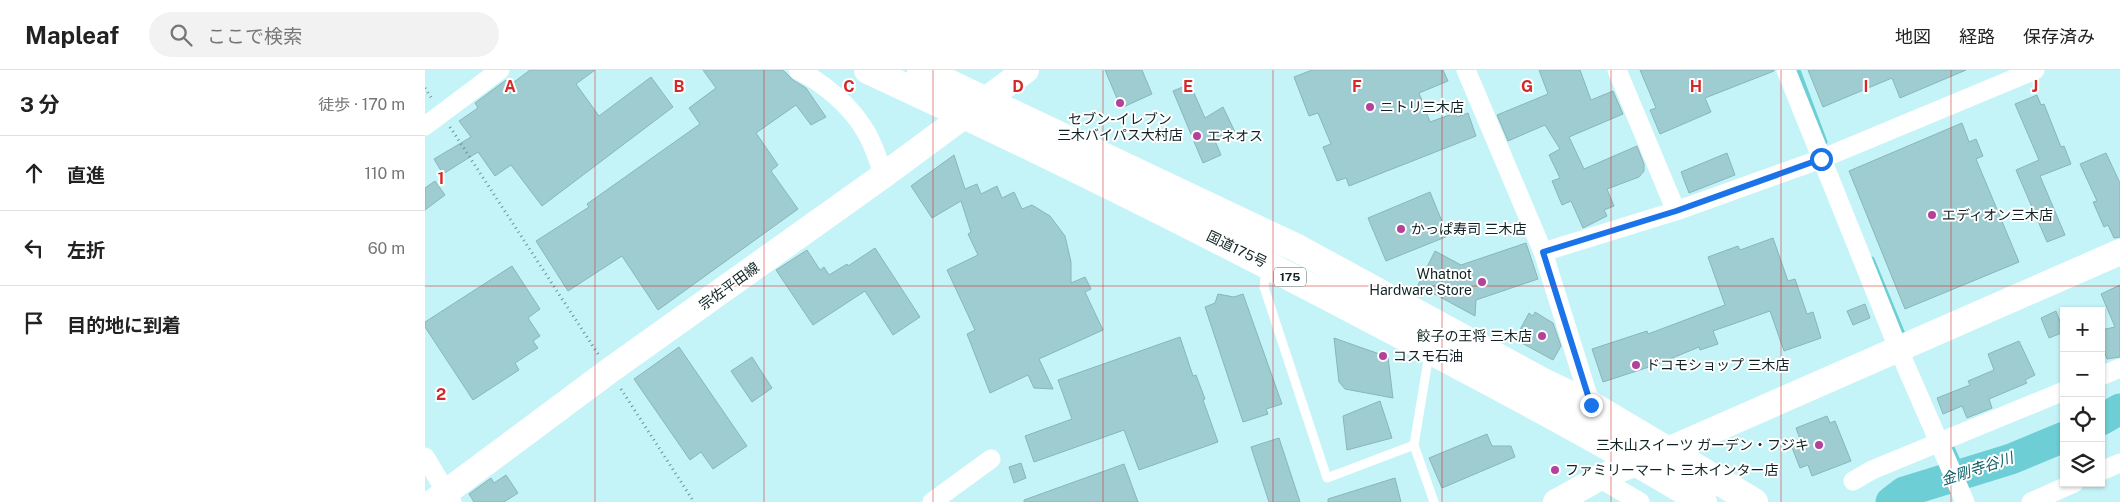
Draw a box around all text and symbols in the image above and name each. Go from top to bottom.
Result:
search box [149,12,499,57]
text: Mapleaf [25,21,119,49]
icon: search [167,21,195,49]
text: ここで検索 [207,25,302,47]
text: 地図 [1895,26,1931,47]
text: 経路 [1959,26,1995,47]
text: 保存済み [2023,26,2095,47]
text: A [504,77,516,96]
text: B [674,77,685,96]
text: C [843,77,855,96]
text: D [1012,77,1024,96]
text: E [1183,77,1193,96]
text: F [1352,77,1362,96]
text: G [1521,77,1533,96]
text: H [1690,77,1702,96]
text: I [1864,77,1868,96]
text: J [2032,77,2038,96]
text: 3 分 [20,92,60,117]
text: 徒歩 · 170 m [318,95,405,114]
marker: セブン-イレブン 三木バイパス大村店 [1114,97,1126,109]
place label: ニトリ三木店 [1380,99,1464,115]
marker: ニトリ三木店 [1364,101,1376,113]
place label: セブン-イレブン 三木バイパス大村店 [1057,111,1183,143]
place label: エネオス [1207,128,1263,144]
marker: エネオス [1191,130,1203,142]
route start [1810,148,1833,171]
icon: ahead [20,159,48,187]
text: 直進 [67,164,105,186]
text: 110 m [364,164,405,183]
text: 1 [438,169,444,188]
place label: エディオン三木店 [1942,207,2053,223]
marker: エディオン三木店 [1926,209,1938,221]
place label: かっぱ寿司 三木店 [1411,221,1526,237]
marker: かっぱ寿司 三木店 [1395,223,1407,235]
street label: 国道175号 [1204,228,1270,270]
icon: left [20,234,48,262]
text: 左折 [67,239,105,261]
text: 60 m [368,239,405,258]
street label: 宗佐平田線 [696,259,762,313]
place label: Whatnot Hardware Store [1369,266,1472,298]
road number: 175 [1274,268,1306,286]
marker: Whatnot Hardware Store [1476,276,1488,288]
map controls [2060,307,2105,487]
button: + [2060,307,2105,352]
icon: arrive [20,309,48,337]
text: 目的地に到着 [67,314,181,336]
place label: 餃子の王将 三木店 [1417,328,1532,344]
marker: 餃子の王将 三木店 [1536,330,1548,342]
place label: コスモ石油 [1393,348,1463,364]
marker: コスモ石油 [1377,350,1389,362]
button: − [2060,352,2105,397]
place label: ドコモショップ 三木店 [1646,357,1789,373]
marker: ドコモショップ 三木店 [1630,359,1642,371]
text: 2 [436,385,446,404]
route end [1580,394,1603,417]
button: locate [2060,397,2105,442]
place label: 三木山スイーツ ガーデン・フジキ [1596,437,1809,453]
marker: 三木山スイーツ ガーデン・フジキ [1813,439,1825,451]
button: layers [2060,442,2105,487]
water label: 金剛寺谷川 [1939,448,2017,488]
place label: ファミリーマート 三木インター店 [1565,462,1778,478]
marker: ファミリーマート 三木インター店 [1549,464,1561,476]

